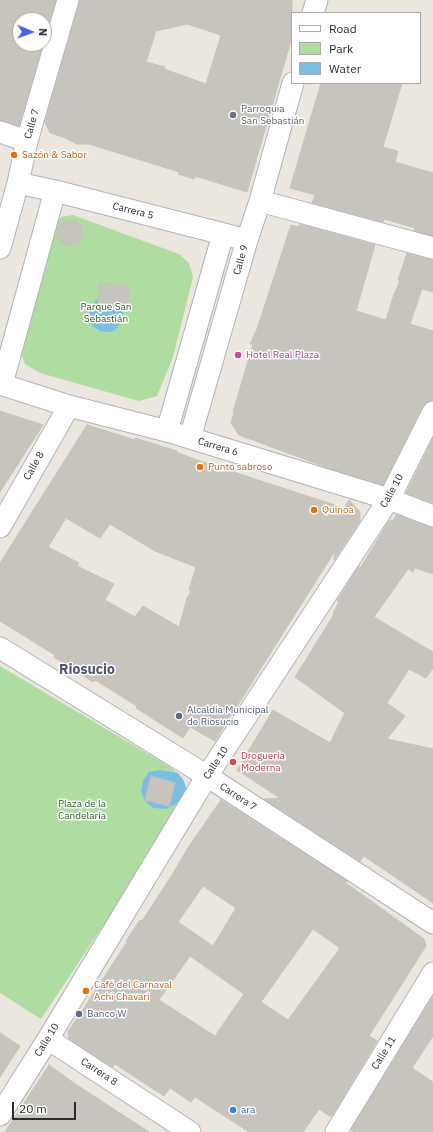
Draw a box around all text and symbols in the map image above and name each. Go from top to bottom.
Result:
north arrow [12,12,52,52]
legend [291,12,421,84]
text: Road [329,21,357,36]
text: N [36,28,50,36]
text: Park [329,41,353,56]
text: Water [329,61,361,76]
place label: Parroquia San Sebastián [241,103,304,126]
street label: Calle 7 [22,108,42,140]
marker: Parroquia San Sebastián [228,110,238,120]
place label: Sazón & Sabor [22,149,87,161]
marker: Sazón & Sabor [9,150,19,160]
street label: Carrera 5 [111,200,155,222]
street label: Calle 9 [231,244,251,276]
park label: Parque San Sebastián [80,301,132,324]
place label: Hotel Real Plaza [246,349,319,361]
marker: Hotel Real Plaza [233,350,243,360]
street label: Carrera 6 [196,435,240,459]
street label: Calle 8 [21,450,47,482]
place label: Punto sabroso [208,461,273,473]
marker: Punto sabroso [195,462,205,472]
street label: Calle 10 [378,472,406,510]
place label: Quinoa [322,504,354,516]
marker: Quinoa [309,505,319,515]
district label: Riosucio [59,662,115,678]
place label: Alcaldía Municipal de Riosucio [187,704,269,728]
marker: Alcaldía Municipal de Riosucio [174,711,184,721]
street label: Calle 10 [201,744,231,782]
place label: Droguería Moderna [241,750,285,774]
marker: Droguería Moderna [228,757,238,767]
street label: Carrera 7 [217,781,259,813]
park label: Plaza de la Candelaria [58,798,106,822]
place label: Café del Carnaval Achi Chavari [94,979,172,1002]
marker: Café del Carnaval Achi Chavari [81,986,91,996]
place label: Banco W [87,1008,126,1020]
marker: Banco W [74,1009,84,1019]
street label: Calle 10 [32,1021,62,1059]
street label: Calle 11 [369,1034,399,1072]
street label: Carrera 8 [78,1056,120,1088]
scale bar [14,1094,78,1120]
text: 20 m [19,1101,47,1116]
place label: ara [241,1104,255,1116]
marker: ara [228,1105,238,1115]

